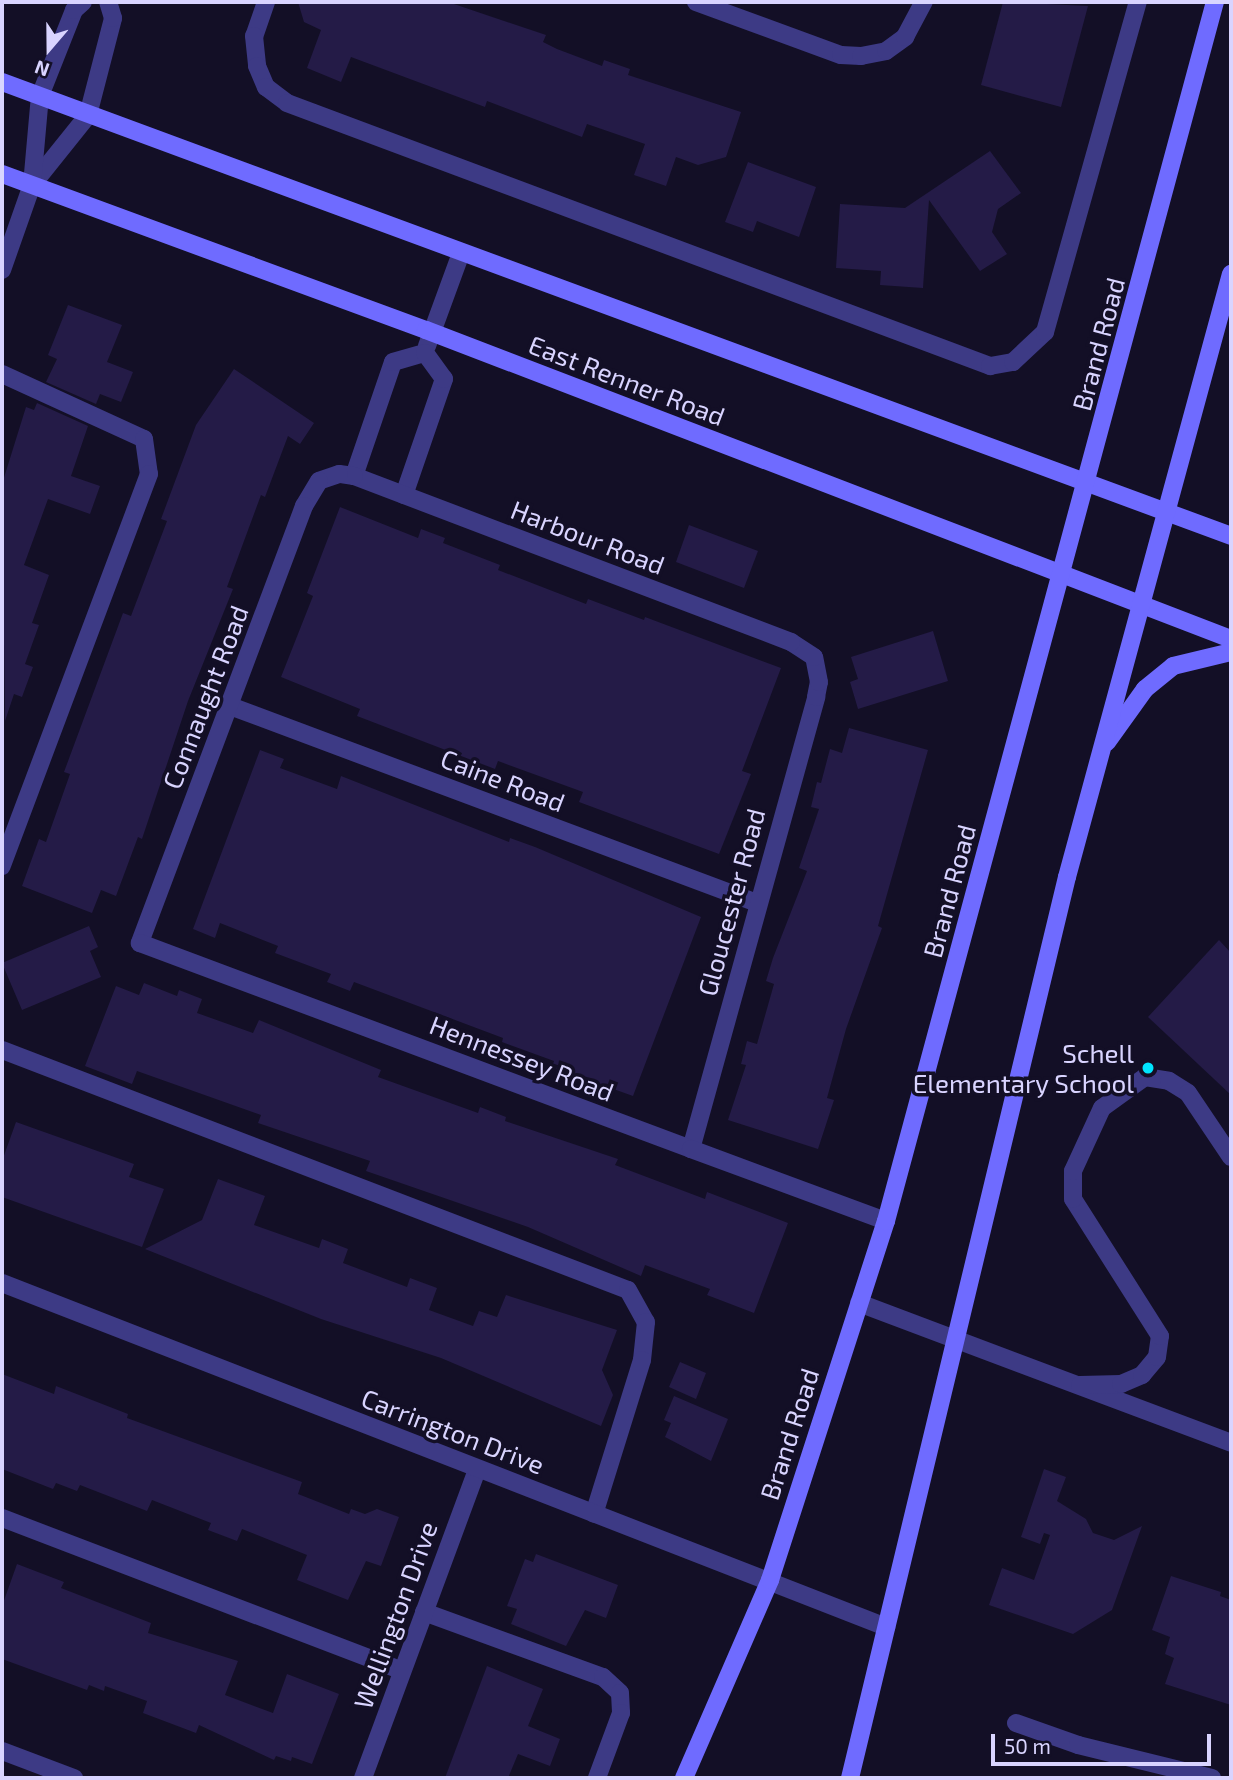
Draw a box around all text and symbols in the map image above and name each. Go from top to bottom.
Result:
north arrow [14,14,84,84]
text: N [31,56,52,82]
street label: Brand Road [1065,274,1131,414]
street label: East Renner Road [524,328,730,432]
street label: Harbour Road [507,493,669,581]
street label: Connaught Road [156,601,254,793]
street label: Caine Road [437,742,569,818]
street label: Gloucester Road [691,805,771,999]
street label: Brand Road [916,821,982,961]
street label: Hennessey Road [425,1008,619,1108]
place label: Schell Elementary School [912,1037,1134,1098]
marker: Schell Elementary School [1140,1060,1156,1076]
street label: Brand Road [753,1364,825,1504]
street label: Carrington Drive [357,1382,549,1480]
street label: Wellington Drive [347,1517,443,1713]
scale bar [995,1720,1216,1764]
text: 50 m [1004,1733,1051,1758]

